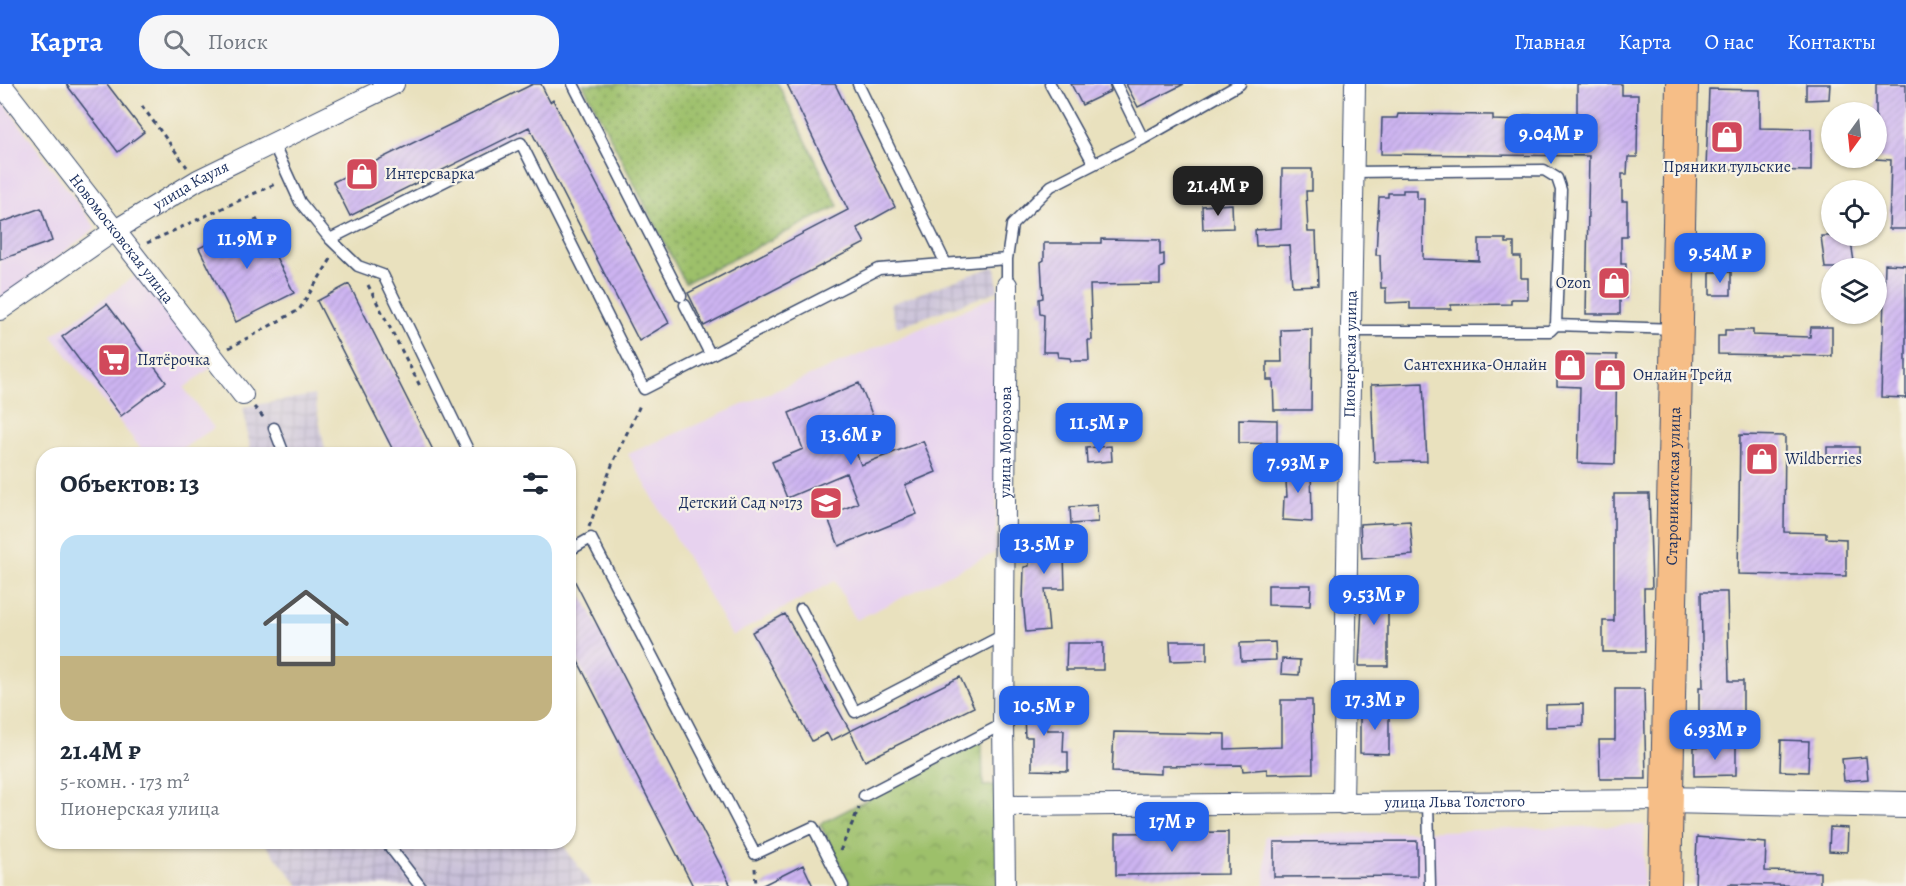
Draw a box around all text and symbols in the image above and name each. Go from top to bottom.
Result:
search box [139,15,559,69]
text: Карта [30,23,103,61]
icon: search [160,26,193,59]
text: Поиск [208,27,268,57]
text: Главная [1514,28,1586,56]
text: Карта [1619,28,1671,56]
text: О нас [1704,28,1754,56]
text: Контакты [1787,28,1876,56]
north arrow [1821,102,1887,168]
map controls [1821,102,1887,324]
pin: 9.04M ₽ [1496,114,1606,165]
shop icon: Пряники тульские [1709,119,1745,155]
text: 9.04M ₽ [1519,120,1583,147]
street label: улица Кауля [148,155,233,216]
shop icon: Интерсварка [344,156,380,192]
place label: Пряники тульские [1663,156,1791,178]
place label: Интерсварка [385,163,475,185]
pin: 21.4M ₽ [1163,166,1273,217]
street label: Новомосковская улица [64,169,179,309]
text: 21.4M ₽ [1187,172,1249,199]
button: locate [1821,180,1887,246]
pin: 11.9M ₽ [192,219,302,270]
text: 11.9M ₽ [217,225,277,252]
pin: 9.54M ₽ [1665,233,1775,284]
text: 9.54M ₽ [1688,239,1752,266]
button: layers [1821,258,1887,324]
shop icon: Ozon [1596,265,1632,301]
place label: Ozon [1556,272,1591,294]
street label: Пионерская улица [1338,289,1363,418]
supermarket icon: Пятёрочка [96,342,132,378]
shop icon: Сантехника-Онлайн [1552,347,1588,383]
place label: Пятёрочка [137,349,211,371]
place label: Сантехника-Онлайн [1404,354,1547,376]
shop icon: Онлайн Трейд [1592,357,1628,393]
place label: Онлайн Трейд [1633,364,1732,386]
street label: улица Морозова [994,385,1017,499]
pin: 11.5M ₽ [1044,403,1154,454]
street label: Староникитская улица [1661,406,1686,566]
text: 11.5M ₽ [1070,409,1128,436]
pin: 13.6M ₽ [796,415,906,466]
text: 13.6M ₽ [820,421,882,448]
shop icon: Wildberries [1744,441,1780,477]
pin: 7.93M ₽ [1243,443,1353,494]
place label: Wildberries [1784,448,1862,470]
text: 7.93M ₽ [1267,449,1329,476]
text: Объектов: 13 [60,466,200,501]
icon: filters [519,467,552,500]
school or university icon: Детский Сад №173 [808,485,844,521]
place label: Детский Сад №173 [679,492,803,514]
pin: 13.5M ₽ [989,524,1099,575]
text: 13.5M ₽ [1014,530,1074,557]
icon: home [252,574,360,682]
pin: 9.53M ₽ [1319,575,1429,626]
text: 9.53M ₽ [1343,581,1405,608]
pin: 17.3M ₽ [1320,680,1430,731]
pin: 10.5M ₽ [989,686,1099,737]
text: 17.3M ₽ [1345,686,1405,713]
text: 10.5M ₽ [1013,692,1075,719]
pin: 6.93M ₽ [1660,710,1770,761]
text: 6.93M ₽ [1683,716,1747,743]
text: 21.4M ₽ [60,733,141,768]
text: 5-комн. · 173 m² [60,768,190,795]
street label: улица Льва Толстого [1384,790,1525,814]
text: Пионерская улица [60,795,220,822]
pin: 17M ₽ [1130,802,1214,853]
text: 17M ₽ [1149,808,1195,835]

